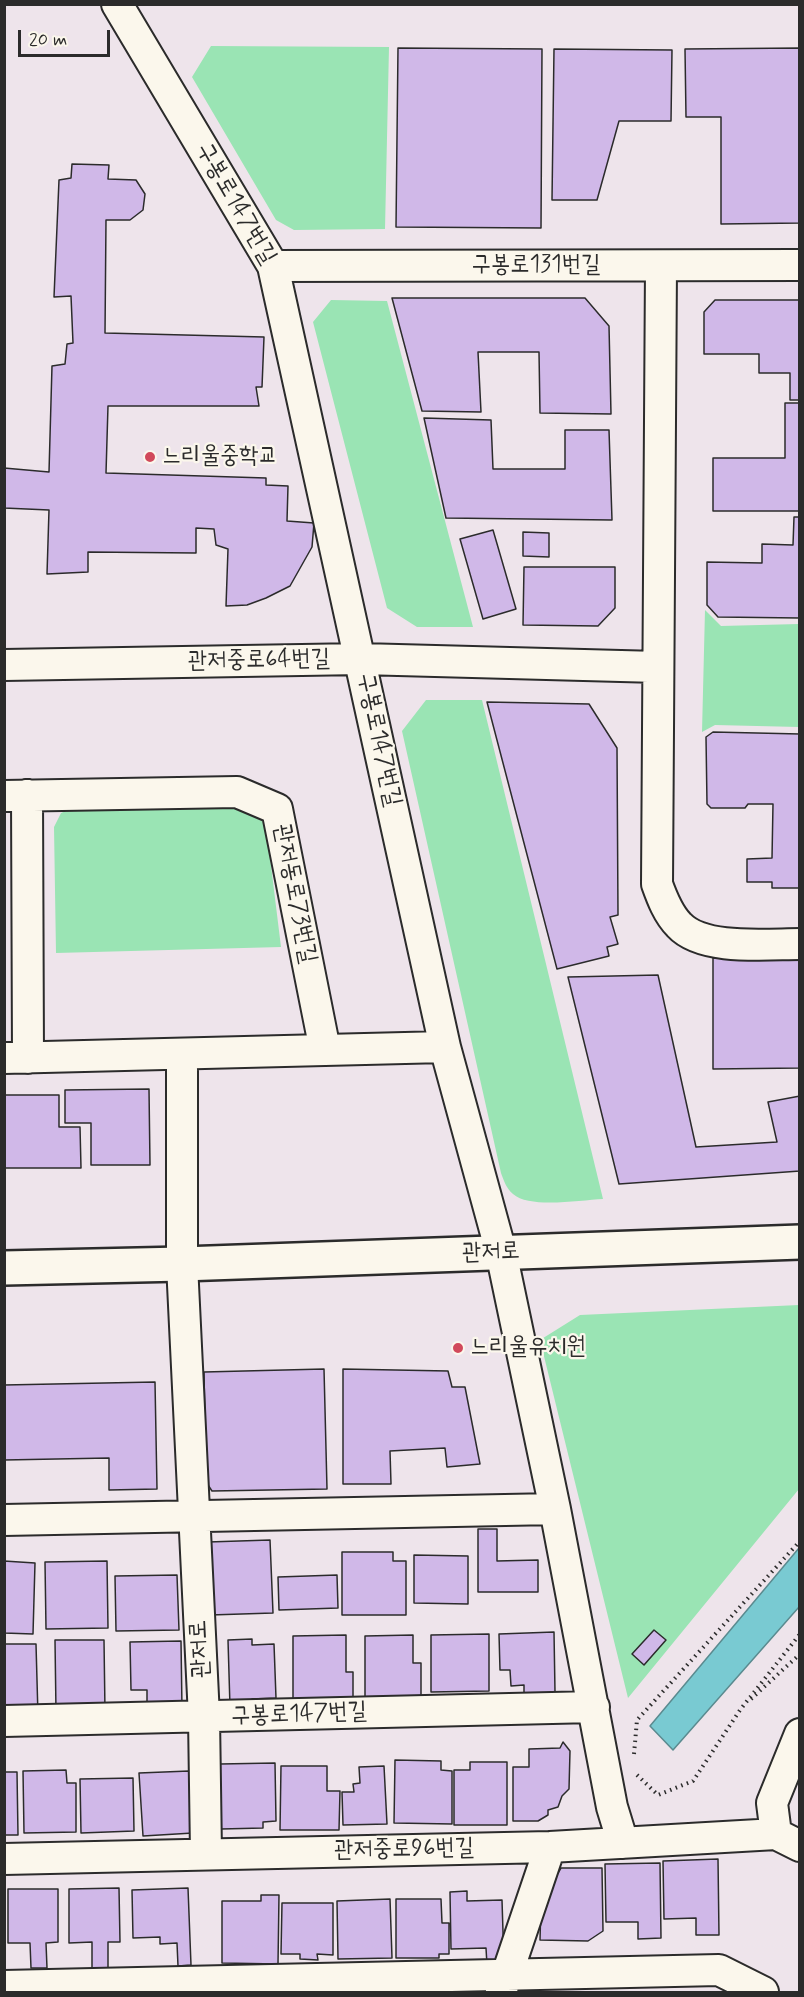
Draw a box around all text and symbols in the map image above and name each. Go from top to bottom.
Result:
scale bar [21,18,112,56]
text: 20 m [29,28,67,52]
street label: 구봉로147번길 [189,138,281,270]
street label: 구봉로131번길 [472,252,600,280]
place label: 느리울중학교 [162,443,278,471]
marker: 느리울중학교 [143,450,157,464]
street label: 관저중로64번길 [188,645,330,677]
street label: 구봉로147번길 [350,671,406,809]
street label: 관저동로73번길 [266,822,322,966]
street label: 관저로 [462,1238,520,1268]
place label: 느리울유치원 [470,1334,586,1362]
marker: 느리울유치원 [451,1341,465,1355]
street label: 관저로 [185,1619,217,1679]
street label: 구봉로147번길 [231,1698,367,1732]
street label: 관저중로96번길 [334,1834,474,1866]

